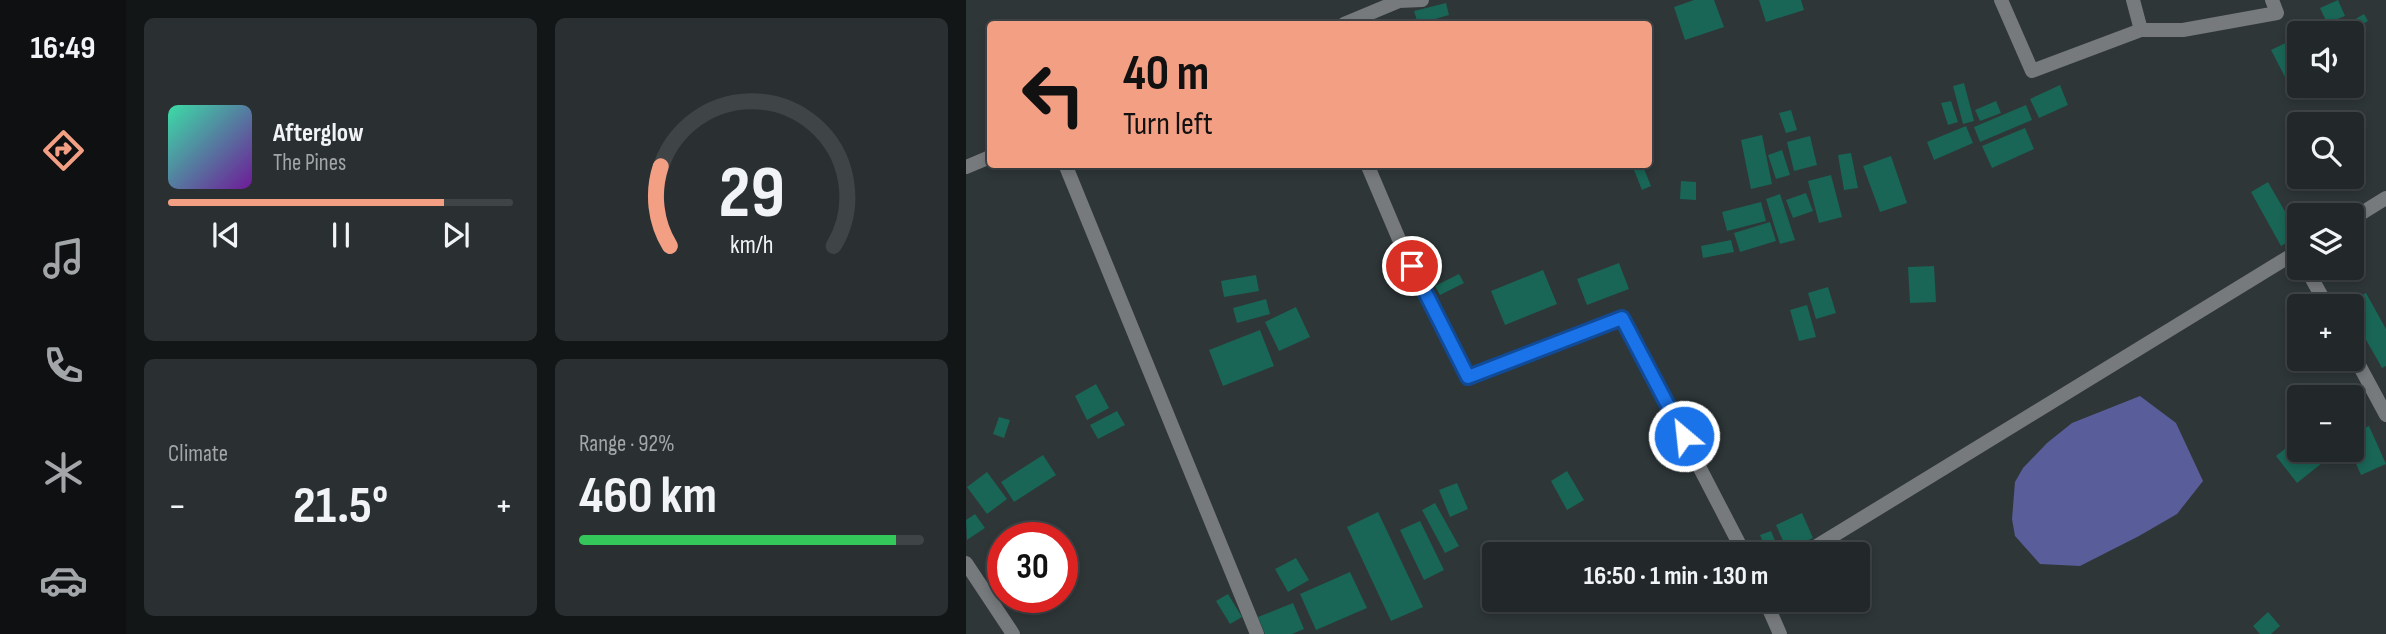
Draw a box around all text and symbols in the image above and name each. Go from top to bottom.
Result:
map controls [2287,21,2364,462]
button: sound [2287,21,2364,98]
text: 16:49 [31,29,95,68]
text: 40 m [1123,45,1209,104]
icon: left [1008,49,1099,140]
text: Turn left [1123,105,1213,144]
button: search [2287,112,2364,189]
text: Afterglow [273,118,364,149]
icon: directions [39,126,88,175]
text: The Pines [273,149,346,177]
text: 29 [718,150,785,238]
button: layers [2287,203,2364,280]
icon: previous [207,216,245,254]
icon: pause [322,216,360,254]
icon: next [437,216,475,254]
text: km/h [730,230,773,261]
icon: music [39,234,88,283]
pin [1382,236,1442,296]
icon: arrive [1393,247,1431,285]
button: + [2287,294,2364,371]
icon: phone [39,341,88,390]
button: − [2287,385,2364,462]
position arrow [1647,399,1721,473]
text: Range · 92% [579,430,675,458]
text: Climate [168,440,228,468]
icon: climate [39,448,88,497]
text: 460 km [579,465,717,528]
text: 21.5° [293,475,388,538]
text: − [168,484,187,529]
text: + [494,484,513,529]
speed limit sign: 30 [987,522,1078,613]
icon: car [39,556,88,605]
text: 16:50 · 1 min · 130 m [1584,561,1768,592]

